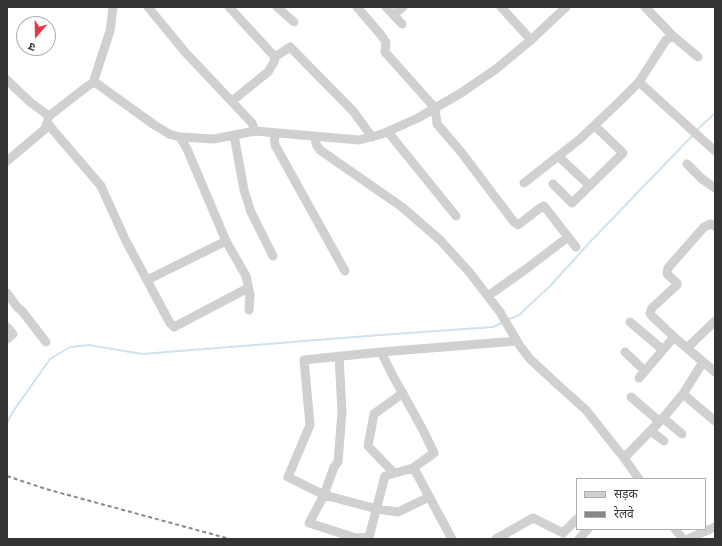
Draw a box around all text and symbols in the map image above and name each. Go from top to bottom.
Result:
north arrow [16,16,56,56]
text: उ [26,39,38,55]
legend [576,478,706,530]
text: सड़क [614,486,638,502]
text: रेलवे [614,506,634,522]

